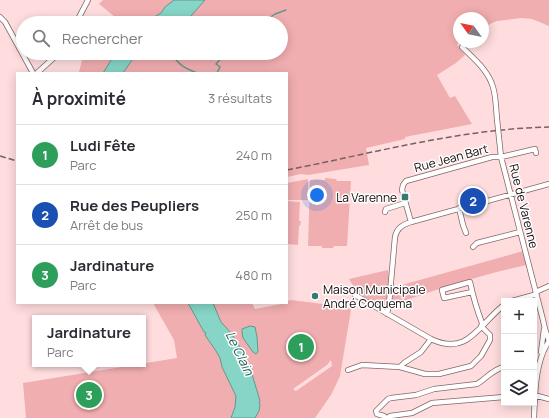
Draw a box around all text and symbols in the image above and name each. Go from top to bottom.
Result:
north arrow [453,12,489,48]
search box [16,16,288,60]
icon: search [30,27,52,49]
text: Rechercher [62,28,143,49]
text: À proximité [32,87,126,110]
text: 3 résultats [208,89,272,107]
text: Ludi Fête [70,135,136,156]
street label: Rue Jean Bart [412,140,490,176]
text: 1 [42,146,48,164]
text: 240 m [236,146,272,164]
text: Parc [70,156,97,174]
street label: Rue de Varenne [505,162,543,250]
your location [307,185,327,205]
pin: 2 [460,186,486,216]
place label: La Varenne [336,189,397,206]
marker: La Varenne [400,192,410,202]
text: Rue des Peupliers [70,195,199,216]
text: 2 [41,206,49,224]
text: 250 m [236,206,272,224]
text: Arrêt de bus [70,216,143,234]
text: Jardinature [70,255,154,276]
text: 3 [41,266,49,284]
text: 480 m [235,266,272,284]
text: Parc [70,276,97,294]
place label: Maison Municipale André Coquema [323,281,425,312]
marker: Maison Municipale André Coquema [310,291,320,301]
map controls [501,298,537,406]
button: + [501,298,537,334]
popup [32,315,146,367]
text: Jardinature [47,322,131,343]
water label: Le Clain [222,328,259,379]
pin: 1 [288,332,314,362]
button: − [501,334,537,370]
text: Parc [47,343,73,361]
button: layers [501,370,537,406]
pin: 3 [76,380,102,410]

